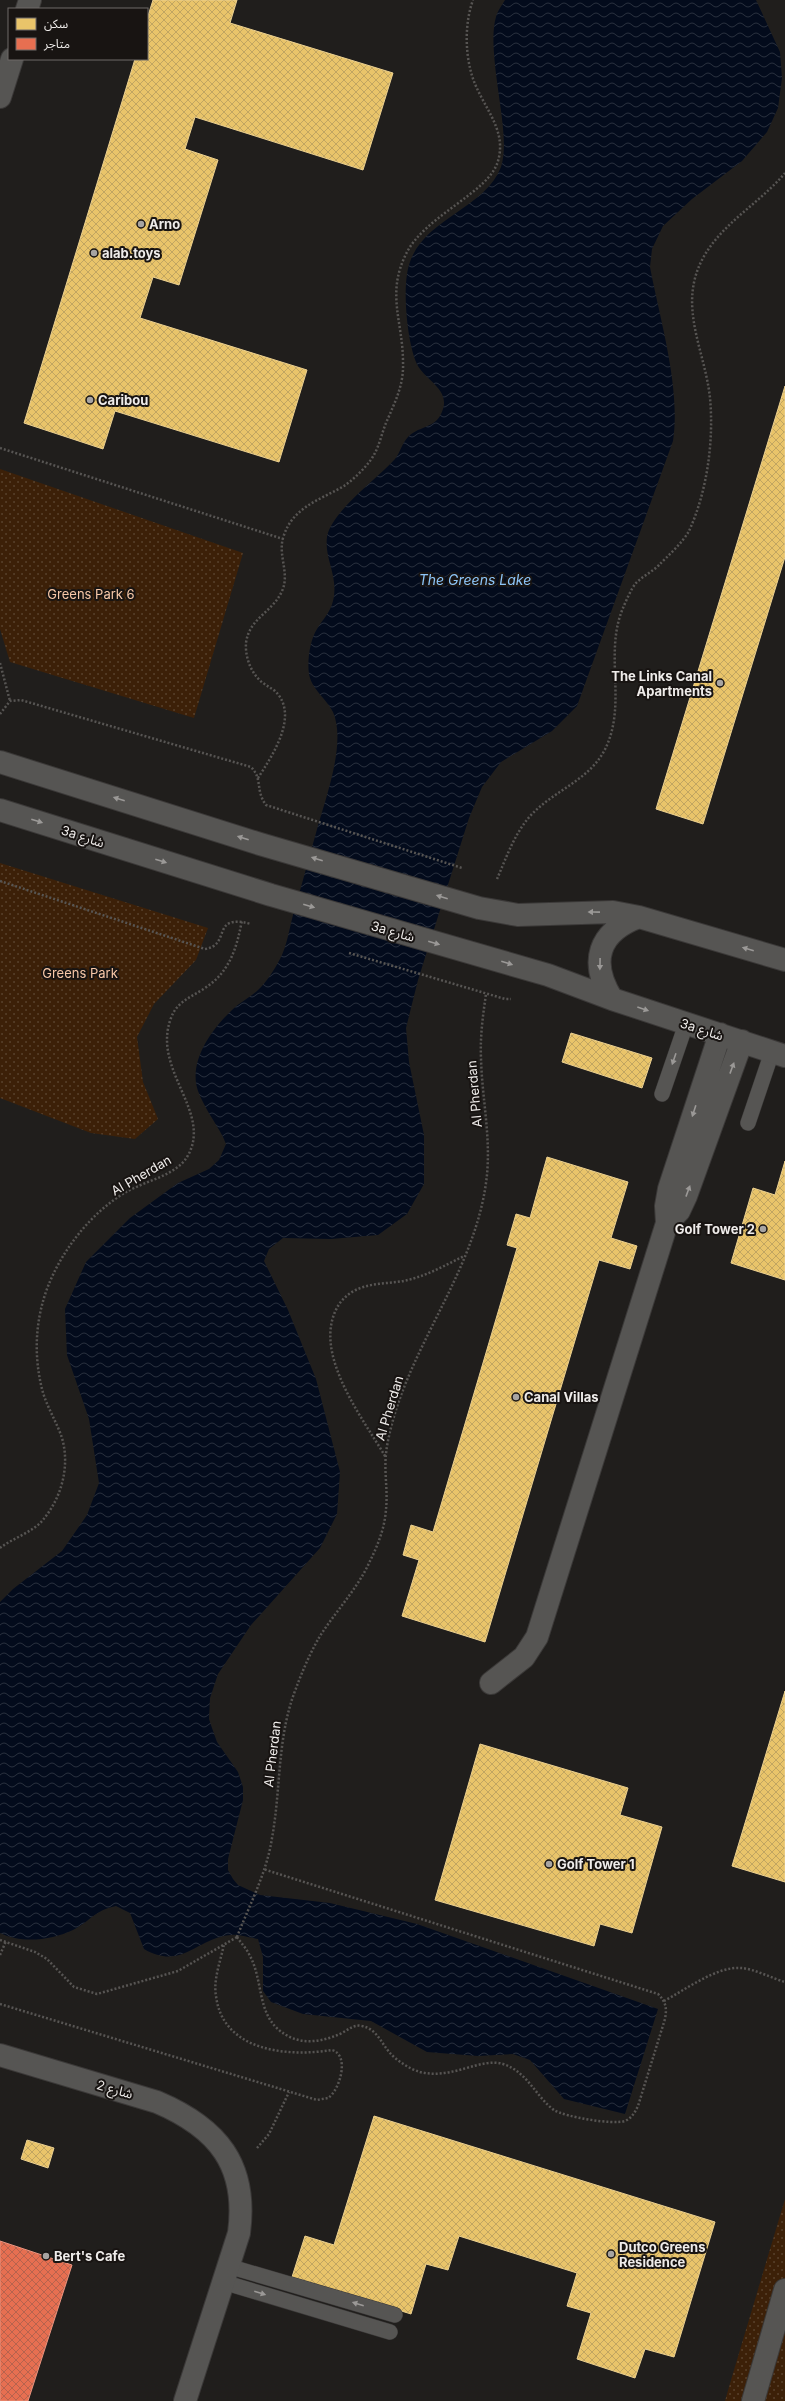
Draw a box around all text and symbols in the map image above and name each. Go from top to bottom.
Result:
legend [8,8,148,60]
text: سكن [44,16,68,31]
text: متاجر [43,36,70,51]
place label: Arno [149,216,180,232]
marker: Arno [136,219,146,229]
place label: alab.toys [102,245,161,261]
marker: alab.toys [89,248,99,258]
place label: Caribou [98,392,148,408]
marker: Caribou [85,395,95,405]
water label: The Greens Lake [419,571,531,588]
park label: Greens Park 6 [47,586,135,602]
place label: The Links Canal Apartments [611,668,712,699]
marker: The Links Canal Apartments [715,678,725,688]
one-way arrow [113,796,125,802]
one-way arrow [32,819,44,825]
street label: 3a شارع [59,822,107,853]
one-way arrow [237,835,249,841]
one-way arrow [311,856,323,862]
one-way arrow [155,858,167,864]
one-way arrow [435,894,447,900]
one-way arrow [303,903,315,909]
one-way arrow [587,909,600,915]
street label: 3a شارع [369,917,417,948]
one-way arrow [428,940,440,946]
one-way arrow [741,946,753,952]
one-way arrow [597,958,603,971]
one-way arrow [501,960,513,966]
park label: Greens Park [42,965,118,981]
one-way arrow [638,1007,650,1013]
street label: 3a شارع [678,1015,726,1046]
one-way arrow [671,1053,677,1065]
street label: Al Pherdan [463,1060,485,1128]
one-way arrow [730,1062,736,1074]
one-way arrow [691,1106,697,1118]
street label: Al Pherdan [108,1151,174,1199]
one-way arrow [686,1184,692,1196]
place label: Golf Tower 2 [675,1221,755,1237]
marker: Golf Tower 2 [758,1224,768,1234]
street label: Al Pherdan [372,1374,406,1442]
place label: Canal Villas [524,1389,599,1405]
marker: Canal Villas [511,1392,521,1402]
street label: Al Pherdan [260,1720,284,1788]
place label: Golf Tower 1 [557,1856,635,1872]
marker: Golf Tower 1 [544,1859,554,1869]
street label: شارع 2 [94,2076,135,2105]
place label: Dutco Greens Residence [619,2239,705,2270]
place label: Bert's Cafe [54,2248,125,2264]
marker: Dutco Greens Residence [606,2249,616,2259]
marker: Bert's Cafe [41,2251,51,2261]
one-way arrow [255,2290,267,2296]
one-way arrow [352,2301,364,2307]

